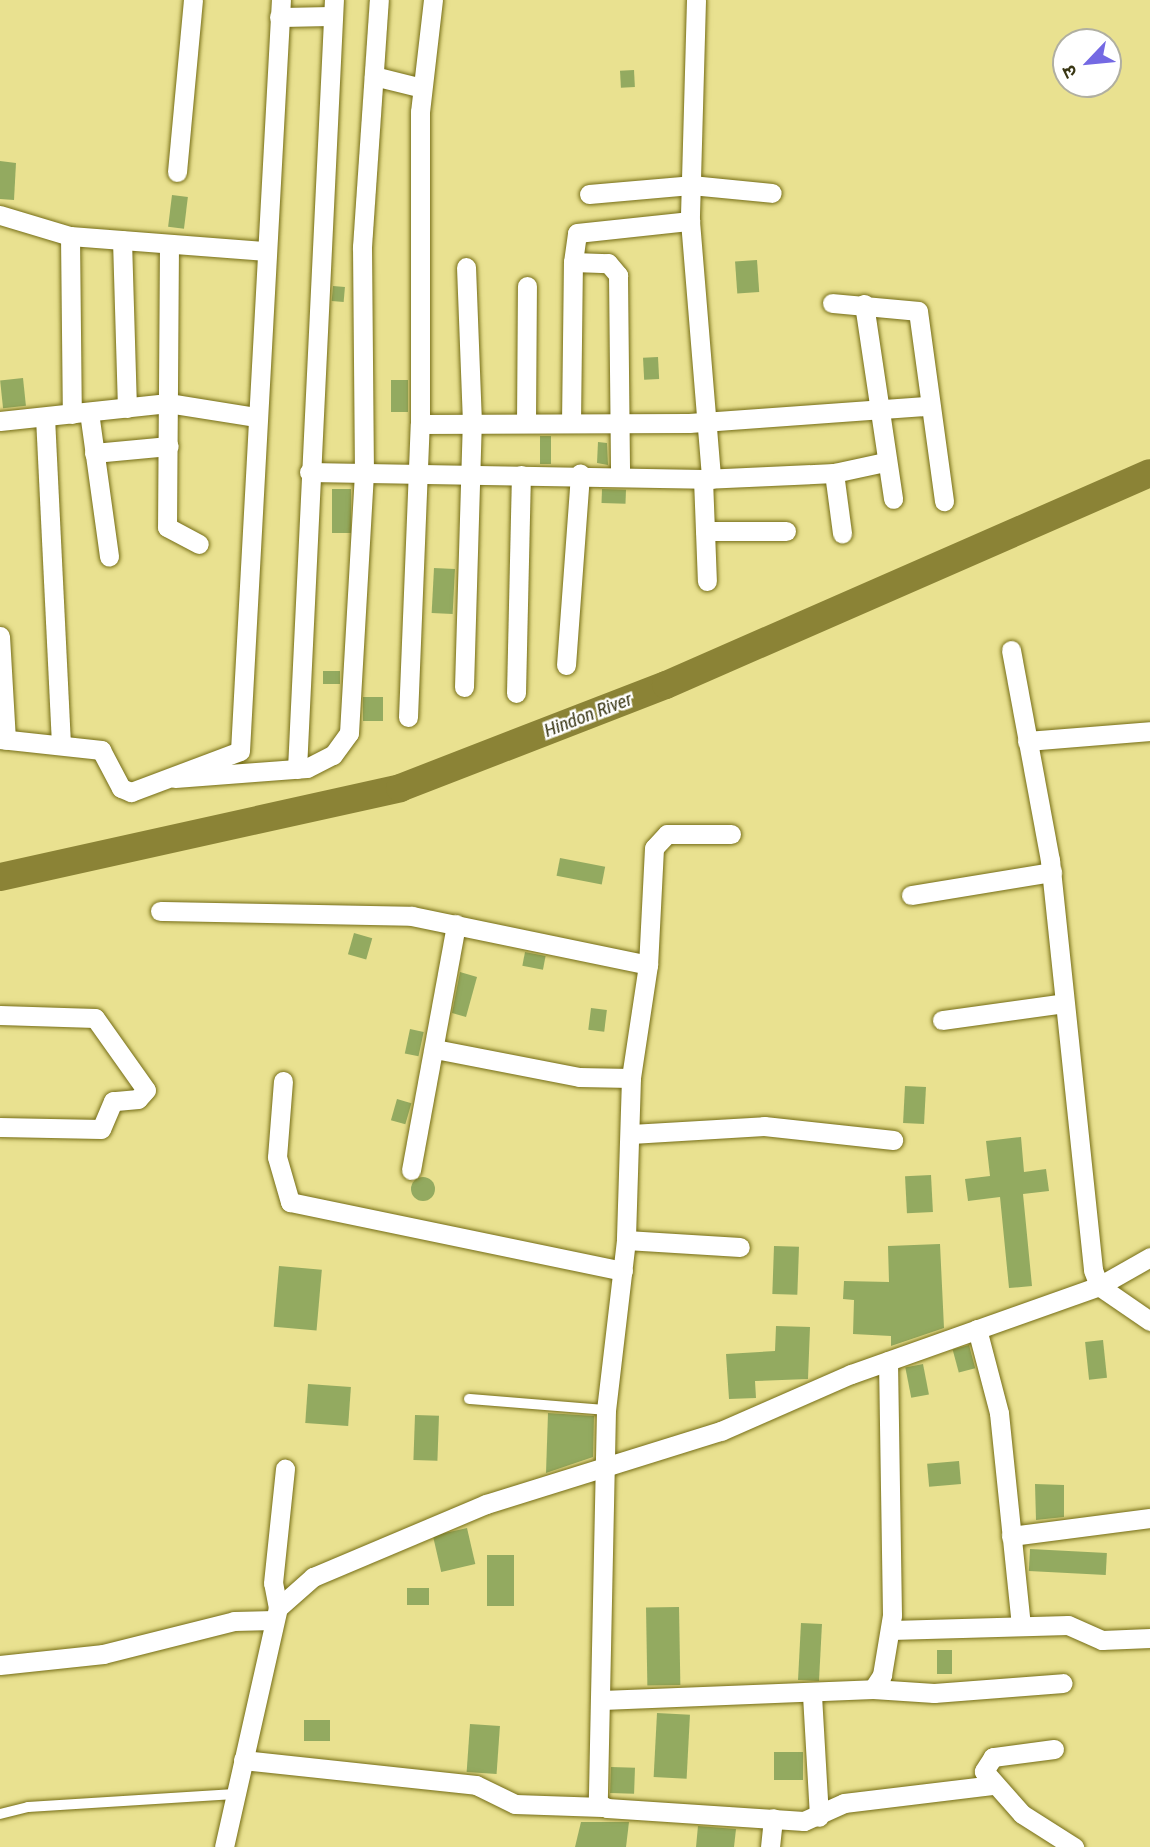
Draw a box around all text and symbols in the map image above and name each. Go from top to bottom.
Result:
north arrow [1052,28,1122,98]
text: उ [1057,62,1082,82]
water label: Hindon River [541,688,635,742]

